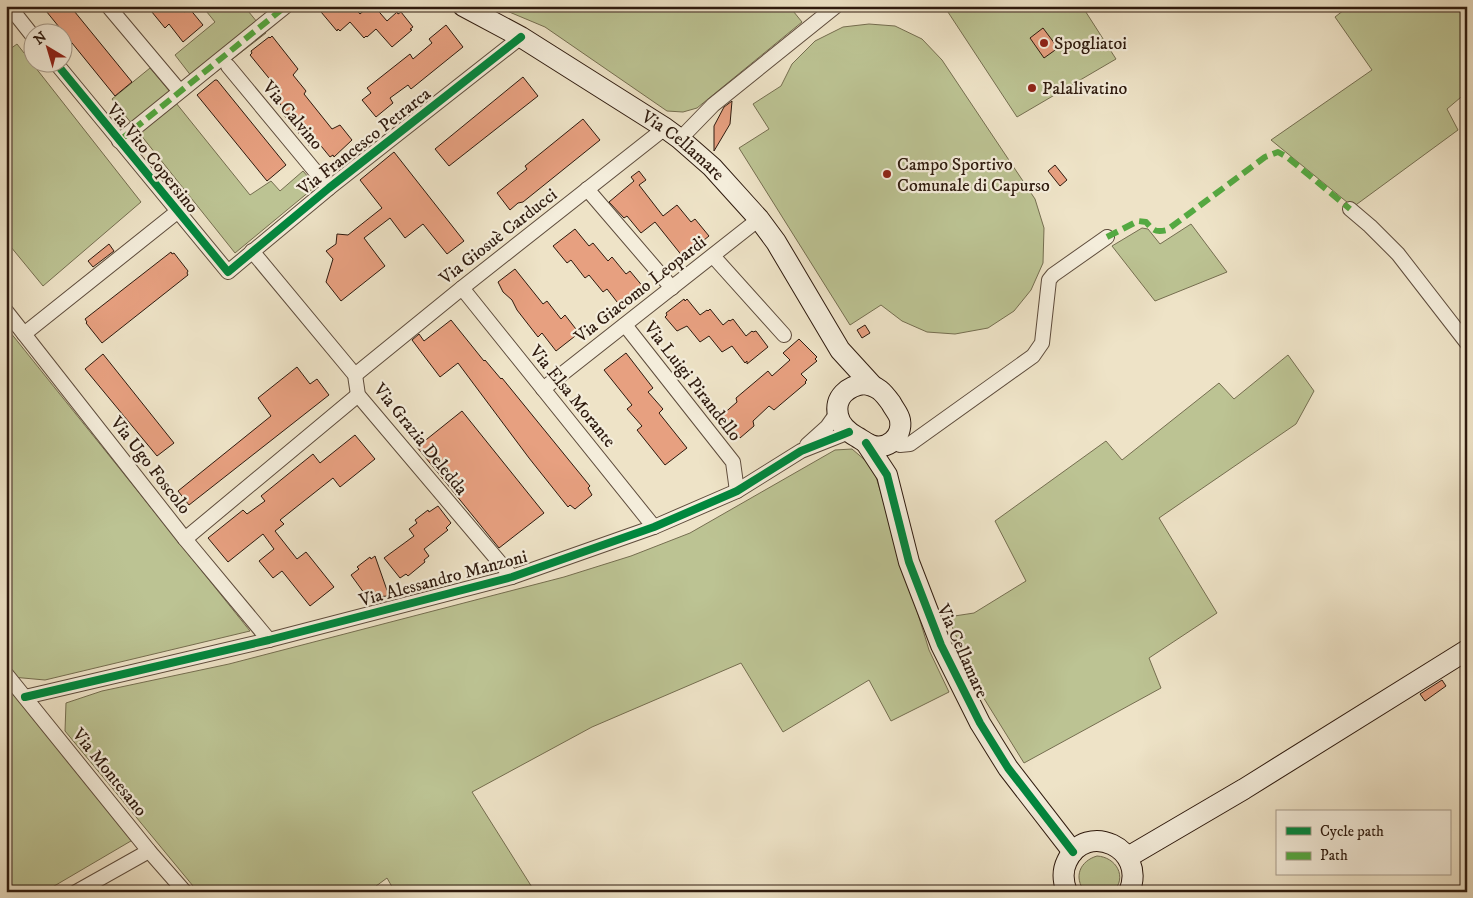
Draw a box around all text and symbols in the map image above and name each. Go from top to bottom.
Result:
north arrow [22,22,72,72]
text: N [31,28,51,49]
place label: Spogliatoi [1054,33,1127,55]
marker: Spogliatoi [1038,37,1050,49]
street label: Via Calvino [257,76,327,155]
place label: Palalivatino [1042,78,1128,100]
marker: Palalivatino [1026,82,1038,94]
street label: Via Francesco Petrarca [293,83,436,201]
street label: Via Vito Copersino [101,99,203,218]
street label: Via Cellamare [636,105,729,186]
place label: Campo Sportivo Comunale di Capurso [897,154,1050,197]
marker: Campo Sportivo Comunale di Capurso [881,168,893,180]
street label: Via Giosuè Carducci [435,184,562,290]
street label: Via Giacomo Leopardi [570,232,711,349]
street label: Via Luigi Pirandello [638,317,746,446]
street label: Via Elsa Morante [524,340,620,452]
street label: Via Grazia Deledda [368,378,472,500]
street label: Via Ugo Foscolo [105,412,195,519]
street label: Via Alessandro Manzoni [356,546,530,612]
street label: Via Cellamare [931,600,993,702]
street label: Via Montesano [66,723,151,821]
legend [1276,810,1450,876]
text: Cycle path [1320,822,1384,841]
text: Path [1320,846,1348,865]

